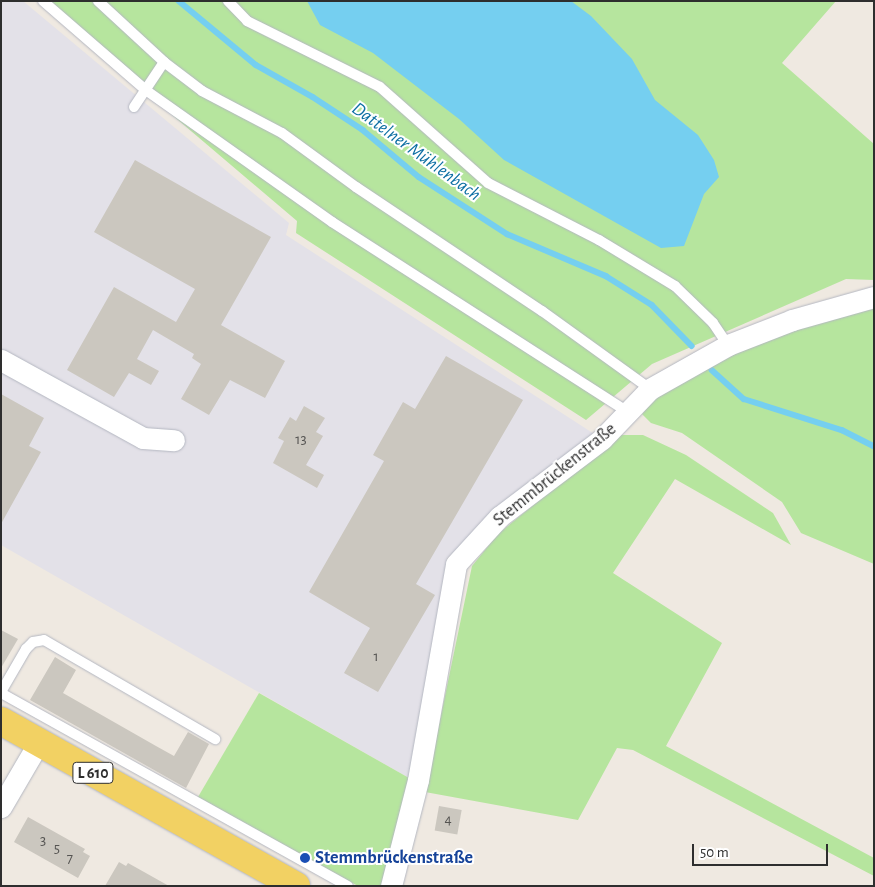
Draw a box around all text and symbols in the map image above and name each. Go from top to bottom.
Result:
water label: Dattelner Mühlenbach [347,98,485,206]
street label: Stemmbrückenstraße [489,419,621,531]
house number: 13 [295,431,307,449]
house number: 1 [373,648,379,666]
road number: L 610 [72,760,114,786]
house number: 4 [444,811,452,829]
house number: 3 [40,832,46,850]
scale bar [695,834,831,866]
house number: 5 [54,840,60,858]
text: 50 m [700,845,729,860]
place label: Stemmbrückenstraße [315,847,473,869]
house number: 7 [67,850,73,868]
marker: Stemmbrückenstraße [299,852,311,864]

